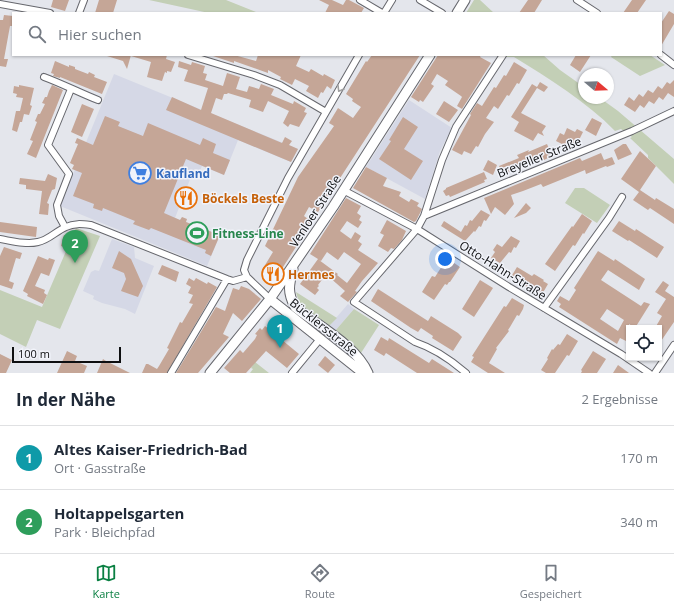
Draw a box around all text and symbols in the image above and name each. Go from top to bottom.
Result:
search box [12,12,662,56]
icon: search [26,23,48,45]
text: Hier suchen [58,24,142,44]
north arrow [578,68,614,104]
one-way arrow [337,85,344,92]
street label: Breyeller Straße [494,132,584,182]
supermarket icon: Kaufland [127,160,153,186]
place label: Kaufland [156,165,210,182]
street label: Venloer Straße [285,171,345,250]
restaurant icon: Böckels Beste [173,185,199,211]
place label: Böckels Beste [202,190,284,207]
sports icon: Fitness-Line [184,220,210,246]
place label: Fitness-Line [212,225,284,242]
pin: 2 [62,230,88,263]
street label: Otto-Hahn-Straße [456,236,550,304]
your location [435,249,455,269]
restaurant icon: Hermes [260,261,286,287]
place label: Hermes [288,266,335,283]
street label: Bücklersstraße [286,294,362,360]
pin: 1 [267,315,293,348]
map controls [626,325,662,361]
button: locate [626,325,662,361]
scale bar [12,345,121,364]
text: 100 m [18,346,50,361]
text: In der Nähe [16,388,115,411]
text: 2 Ergebnisse [581,390,658,408]
text: Altes Kaiser-Friedrich-Bad [54,439,248,459]
text: 1 [25,449,33,467]
text: 170 m [620,449,658,467]
text: Ort · Gasstraße [54,459,146,477]
text: Holtappelsgarten [54,503,184,523]
text: 2 [25,513,33,531]
text: 340 m [620,513,658,531]
text: Park · Bleichpfad [54,523,155,541]
tab: Karte [92,562,120,601]
tab: Route [305,562,335,601]
tab: Gespeichert [520,562,582,601]

